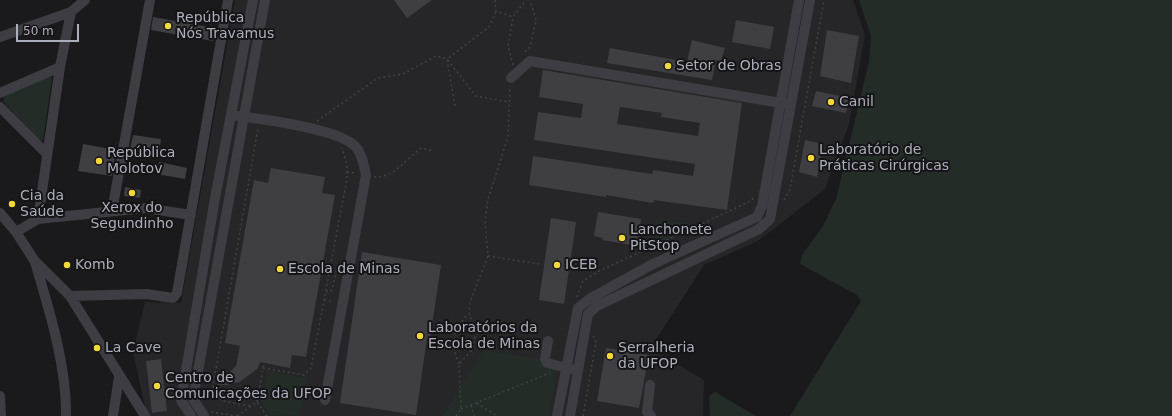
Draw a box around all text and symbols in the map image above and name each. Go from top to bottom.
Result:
place label: República Nós Travamus [176,10,274,42]
scale bar [18,16,81,42]
marker: República Nós Travamus [163,21,173,31]
text: 50 m [23,24,54,38]
place label: Setor de Obras [676,58,781,74]
marker: Setor de Obras [663,61,673,71]
place label: Canil [839,94,874,110]
marker: Canil [826,97,836,107]
place label: Laboratório de Práticas Cirúrgicas [819,142,949,174]
place label: República Molotov [107,145,175,178]
marker: Laboratório de Práticas Cirúrgicas [806,153,816,163]
marker: República Molotov [94,156,104,166]
place label: Cia da Saúde [20,188,64,220]
marker: Xerox do Segundinho [127,188,137,198]
marker: Cia da Saúde [7,199,17,209]
place label: Xerox do Segundinho [90,200,174,232]
place label: Lanchonete PitStop [630,222,712,254]
marker: Lanchonete PitStop [617,233,627,243]
place label: Komb [75,257,115,273]
place label: ICEB [565,257,597,273]
marker: Komb [62,260,72,270]
marker: ICEB [552,260,562,270]
place label: Escola de Minas [288,261,400,277]
marker: Escola de Minas [275,264,285,274]
place label: Laboratórios da Escola de Minas [428,320,540,352]
marker: Laboratórios da Escola de Minas [415,331,425,341]
place label: La Cave [105,340,161,356]
place label: Serralheria da UFOP [618,340,695,372]
marker: La Cave [92,343,102,353]
marker: Serralheria da UFOP [605,351,615,361]
place label: Centro de Comunicações da UFOP [165,370,331,402]
marker: Centro de Comunicações da UFOP [152,381,162,391]

